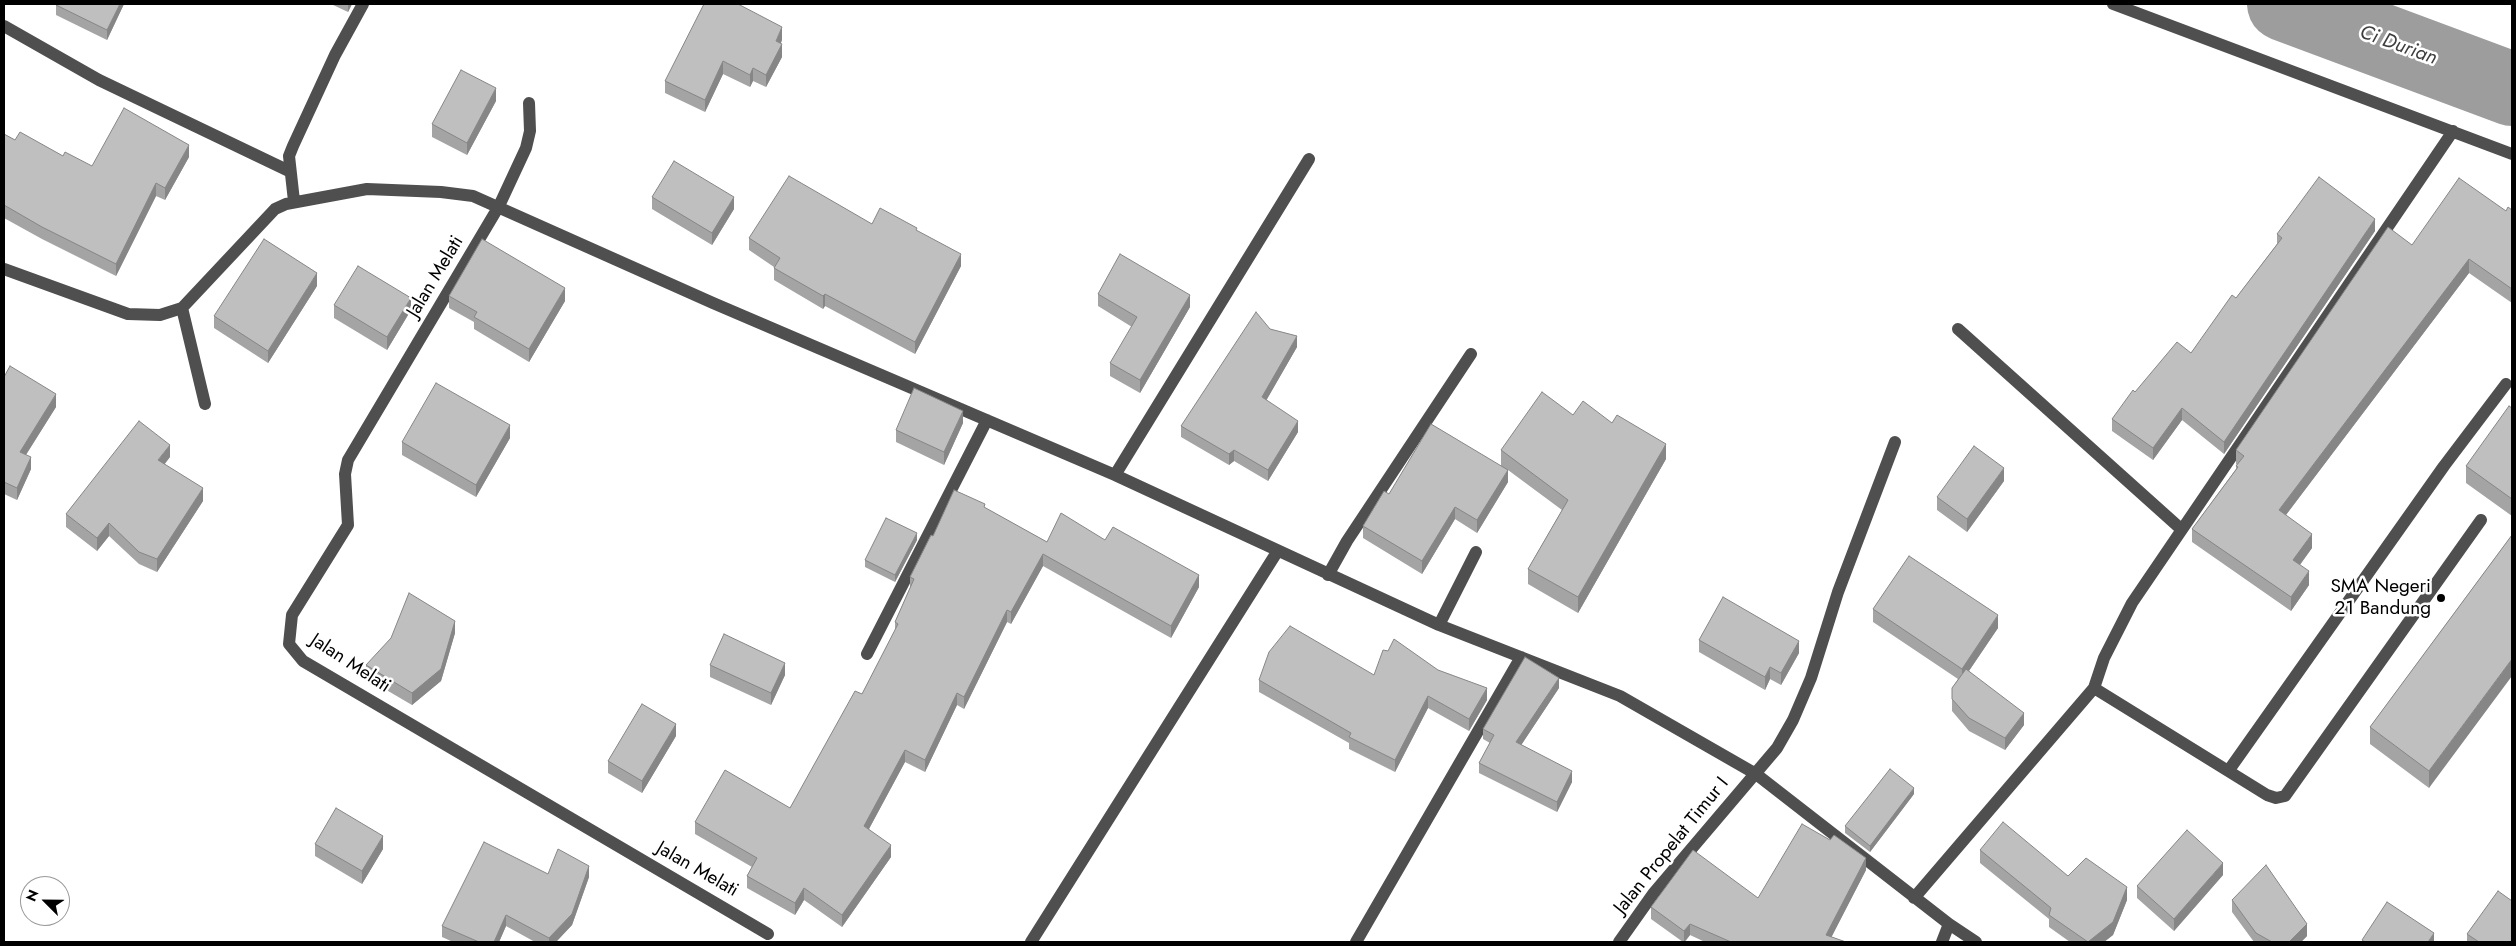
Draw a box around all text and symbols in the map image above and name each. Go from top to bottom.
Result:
water label: Ci Durian [2356,21,2440,71]
street label: Jalan Melati [403,232,469,322]
place label: SMA Negeri 21 Bandung [2330,576,2431,620]
marker: SMA Negeri 21 Bandung [2435,592,2447,604]
street label: Jalan Melati [306,630,394,698]
street label: Jalan Propelat Timur I [1610,773,1734,919]
street label: Jalan Melati [652,837,742,903]
north arrow [20,876,70,926]
text: N [21,887,43,905]

